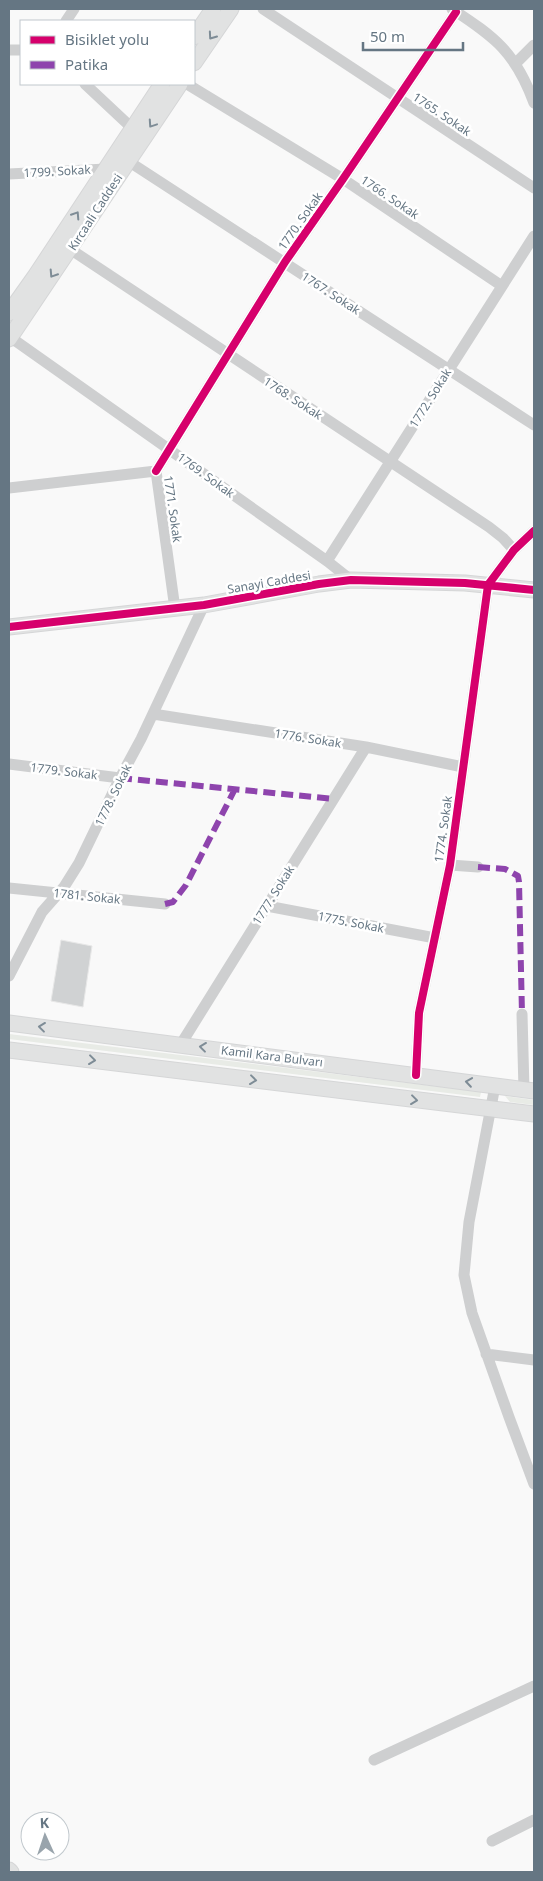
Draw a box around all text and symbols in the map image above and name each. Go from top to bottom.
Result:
legend [20,20,195,85]
scale bar [363,20,463,52]
text: 50 m [370,26,405,46]
text: Bisiklet yolu [65,29,149,49]
one-way arrow [209,30,218,39]
text: Patika [65,54,108,74]
street label: 1765. Sokak [409,88,475,140]
one-way arrow [149,119,159,128]
street label: 1799. Sokak [23,161,92,181]
street label: Kırcaali Caddesi [64,170,126,254]
street label: 1766. Sokak [357,171,423,223]
street label: 1770. Sokak [274,188,327,253]
one-way arrow [69,211,79,220]
street label: 1767. Sokak [298,268,364,319]
one-way arrow [50,269,59,278]
street label: 1772. Sokak [405,365,455,431]
street label: 1768. Sokak [260,373,326,424]
street label: 1769. Sokak [174,448,239,502]
street label: 1771. Sokak [160,475,186,544]
street label: Sanayi Caddesi [226,566,312,598]
street label: 1776. Sokak [273,724,343,752]
street label: 1779. Sokak [30,758,99,784]
street label: 1778. Sokak [91,761,136,829]
street label: 1774. Sokak [430,794,456,863]
street label: 1777. Sokak [248,862,298,928]
street label: 1781. Sokak [53,884,122,908]
street label: 1775. Sokak [316,907,386,937]
one-way arrow [38,1022,46,1033]
street label: Kamil Kara Bulvarı [220,1041,324,1071]
one-way arrow [199,1042,207,1053]
one-way arrow [88,1054,96,1065]
one-way arrow [249,1074,257,1085]
one-way arrow [464,1077,472,1088]
one-way arrow [411,1094,419,1105]
north arrow [20,1811,70,1861]
text: K [39,1813,50,1832]

